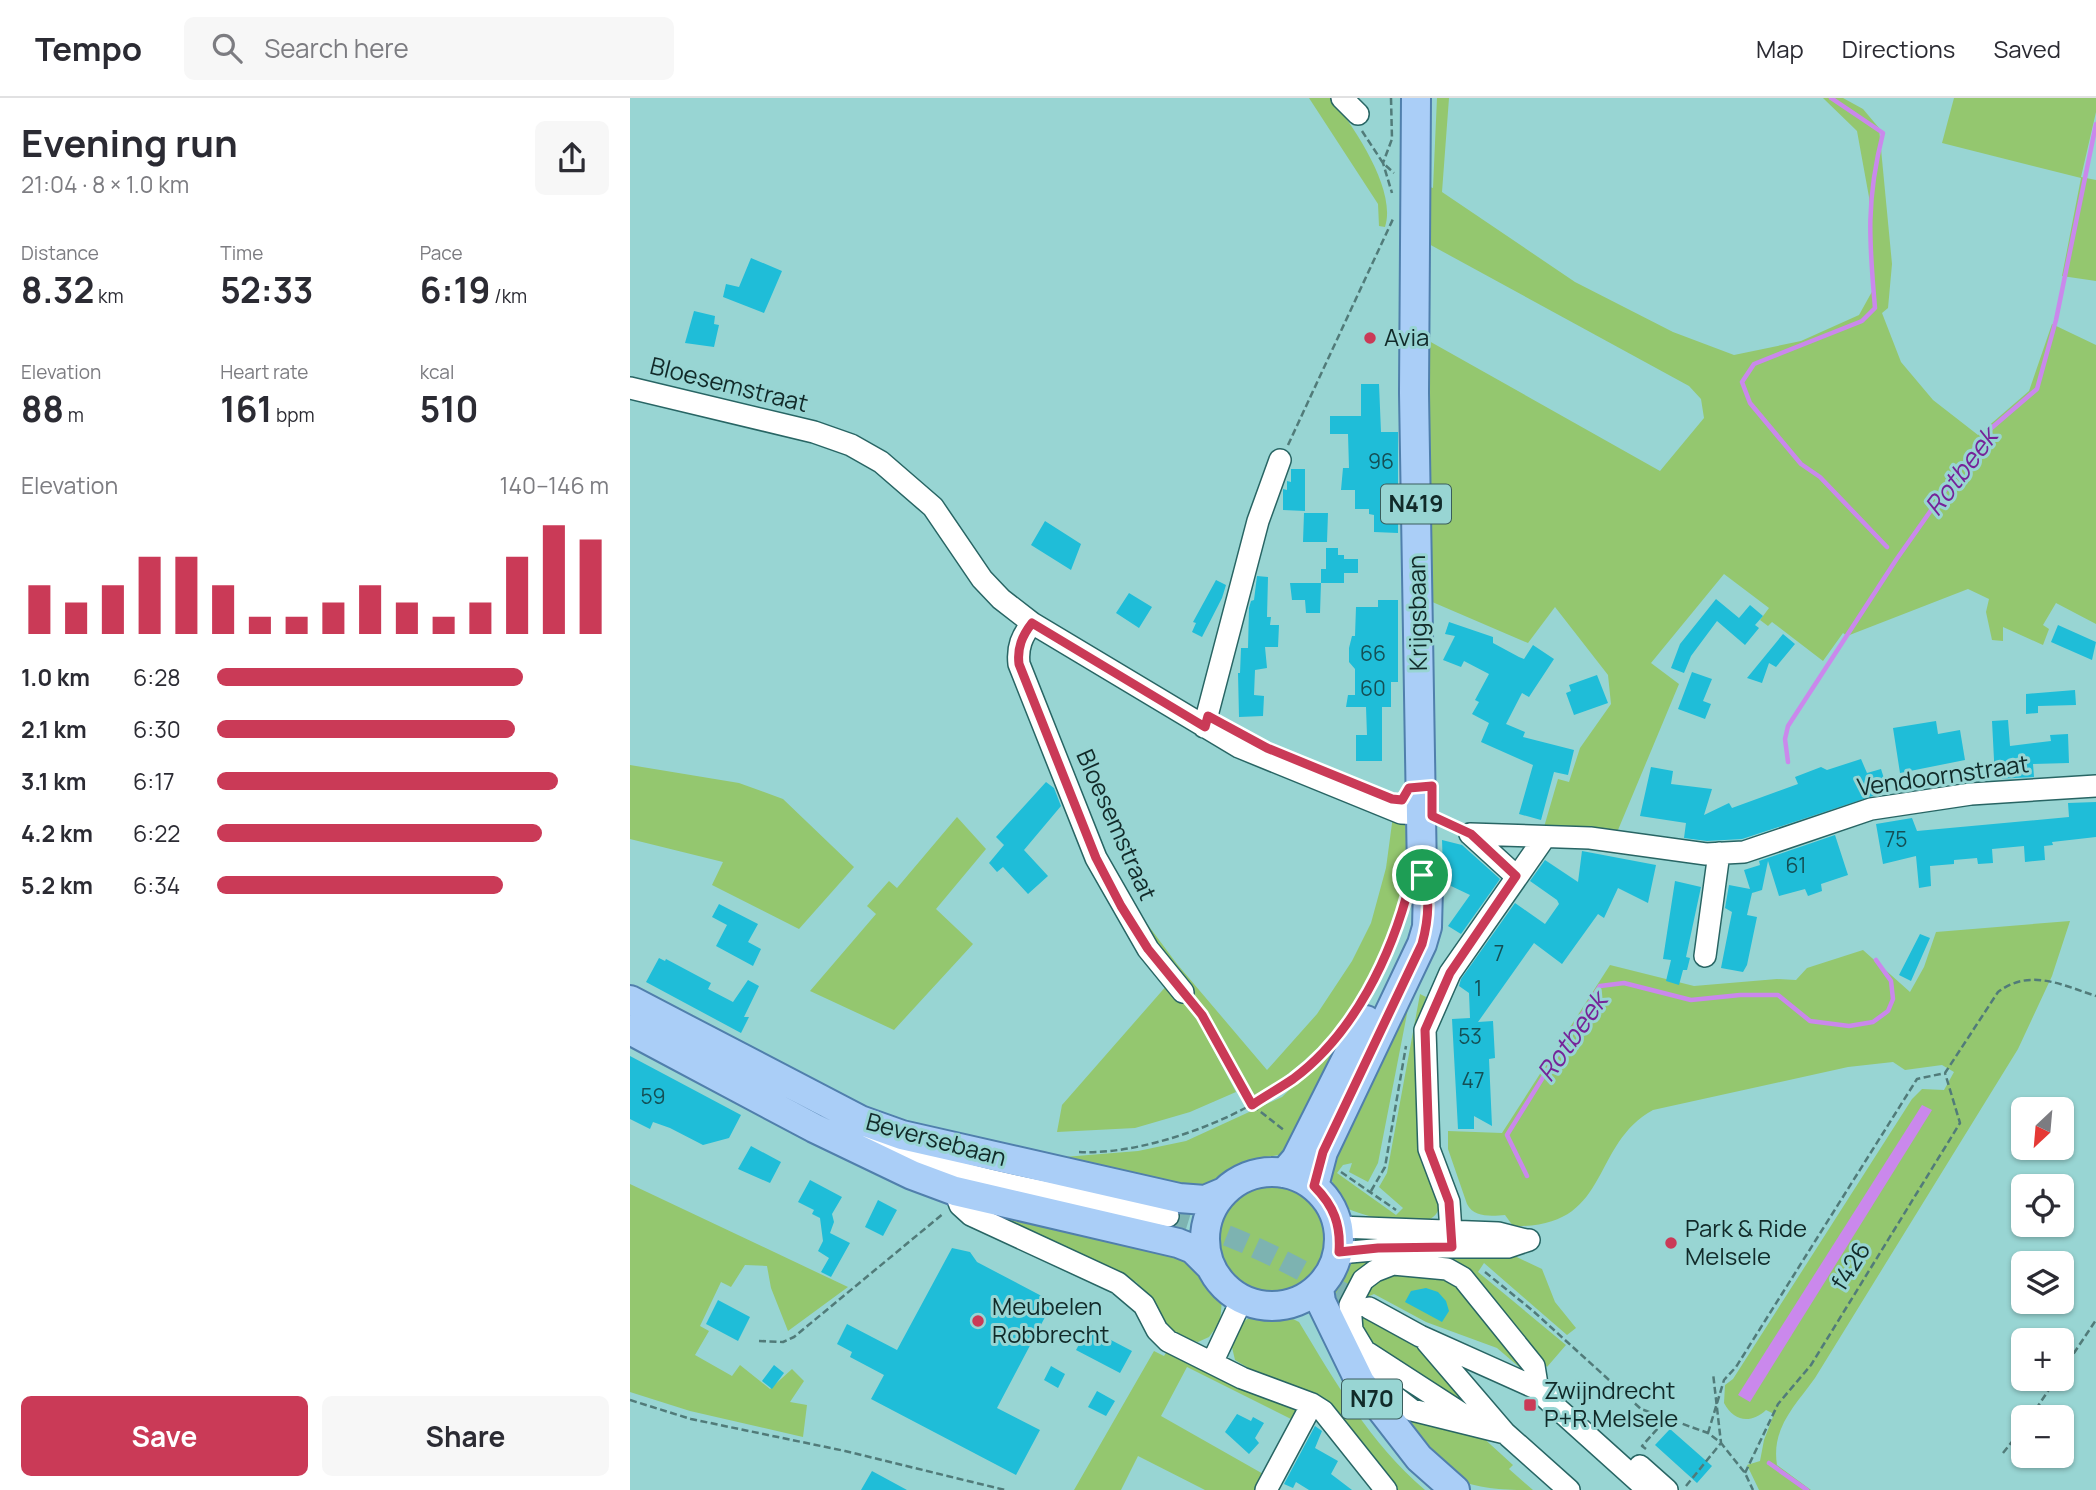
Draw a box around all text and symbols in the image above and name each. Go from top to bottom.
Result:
search box [184,17,674,80]
text: Tempo [35,26,142,71]
icon: search [208,29,246,67]
text: Search here [264,30,409,66]
text: Map [1756,32,1804,65]
text: Directions [1842,32,1955,65]
text: Saved [1993,32,2061,65]
text: Evening run [21,116,238,168]
button: share [535,121,609,195]
text: 21:04 · 8 × 1.0 km [21,168,189,200]
text: Distance [21,240,99,266]
text: Time [220,240,263,266]
text: Pace [420,240,463,266]
text: 8.32 [21,266,94,314]
text: 52:33 [220,266,313,314]
text: 6:19 [420,266,490,314]
text: km [94,283,124,309]
text: /km [490,283,527,309]
place label: Avia [1384,320,1429,353]
marker: Avia [1362,330,1378,346]
street label: Bloesemstraat [647,348,812,419]
text: Elevation [21,359,101,385]
text: Heart rate [220,359,308,385]
text: kcal [420,359,454,385]
text: 88 [21,385,64,433]
text: 161 [220,385,272,433]
text: 510 [420,385,479,433]
text: m [64,402,84,428]
text: bpm [272,402,315,428]
water label: Rotbeek [1915,417,2007,523]
house number: 96 [1368,447,1394,475]
text: Elevation [21,469,118,501]
text: 140–146 m [500,469,609,501]
road number: N419 [1381,484,1451,524]
street label: Krijgsbaan [1399,555,1434,672]
house number: 66 [1360,639,1386,667]
text: 1.0 km [21,661,90,693]
text: 6:28 [133,661,181,693]
house number: 60 [1360,674,1386,702]
text: 2.1 km [21,713,87,745]
text: 6:30 [133,713,181,745]
street label: Bloesemstraat [1069,744,1165,905]
street label: Vendoornstraat [1855,746,2031,803]
text: 3.1 km [21,765,86,797]
text: 6:17 [133,765,175,797]
text: 4.2 km [21,817,93,849]
text: 6:22 [133,817,180,849]
house number: 75 [1885,825,1907,853]
pin [1392,845,1452,905]
house number: 61 [1786,851,1806,879]
icon: arrive [1403,856,1441,894]
text: 5.2 km [21,869,93,901]
text: 6:34 [133,869,180,901]
house number: 7 [1494,939,1504,967]
house number: 1 [1474,974,1482,1002]
water label: Rotbeek [1528,981,1617,1088]
house number: 53 [1458,1022,1482,1050]
house number: 47 [1462,1066,1484,1094]
house number: 59 [640,1082,666,1110]
north arrow [2011,1097,2074,1160]
map controls [2011,1097,2074,1468]
street label: Beversebaan [863,1104,1010,1173]
button: locate [2011,1174,2074,1237]
place label: Park & Ride Melsele [1685,1211,1807,1272]
marker: Park & Ride Melsele [1663,1235,1679,1251]
street label: f426 [1822,1235,1877,1296]
button: layers [2011,1251,2074,1314]
place label: Meubelen Robbrecht [992,1289,1109,1350]
marker: Meubelen Robbrecht [970,1313,986,1329]
button: + [2011,1328,2074,1391]
place label: Zwijndrecht P+R Melsele [1544,1373,1678,1434]
road number: N70 [1342,1380,1402,1418]
button: Save [21,1396,308,1476]
button: Share [322,1396,609,1476]
marker: Zwijndrecht P+R Melsele [1522,1397,1538,1413]
button: − [2011,1405,2074,1468]

